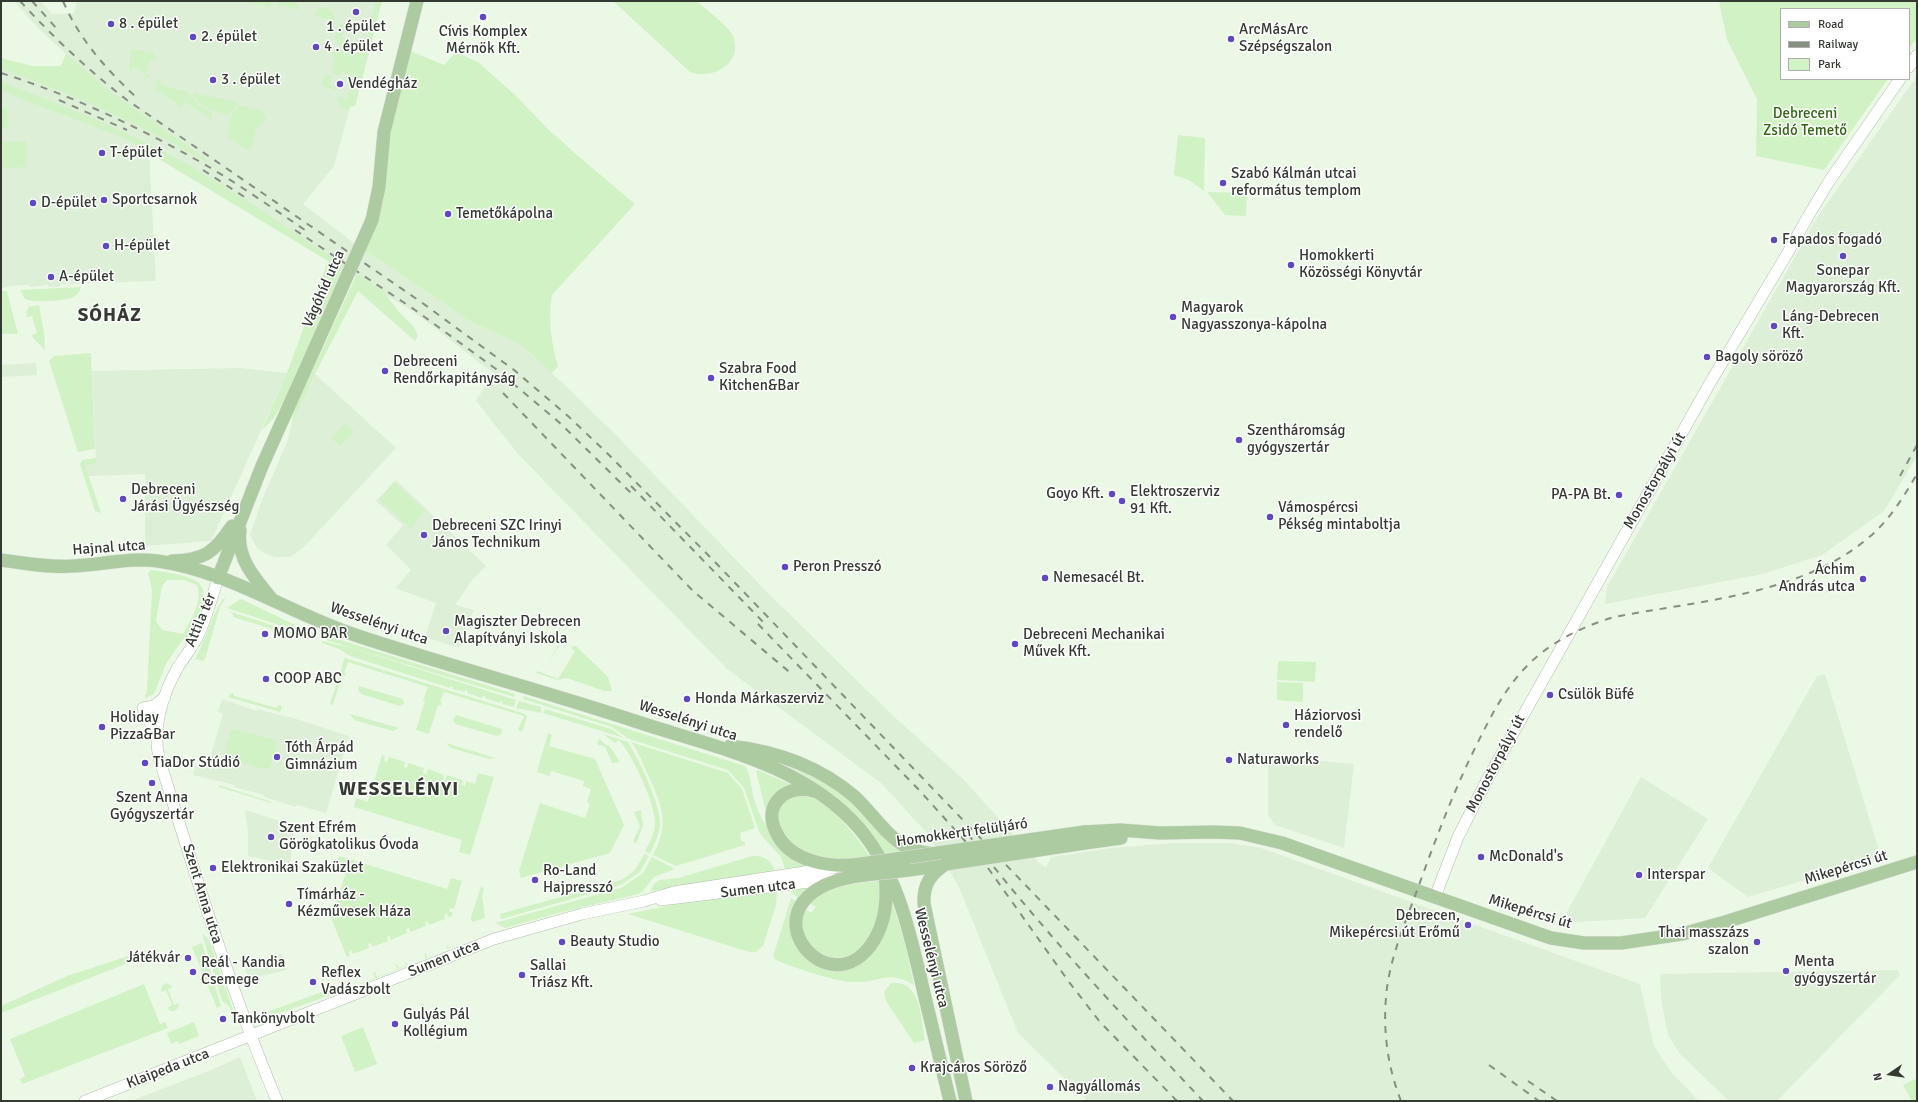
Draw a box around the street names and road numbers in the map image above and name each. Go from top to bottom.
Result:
street label: Vágóhíd utca [299,248,349,330]
street label: Monostorpályi út [1620,429,1690,533]
street label: Hajnal utca [72,536,146,560]
street label: Attila tér [182,590,220,650]
street label: Wesselényi utca [328,599,430,649]
street label: Wesselényi utca [636,697,740,745]
street label: Monostorpályi út [1463,712,1529,816]
street label: Homokkerti felüljáró [895,815,1029,851]
street label: Szent Anna utca [178,842,226,946]
street label: Mikepércsi út [1802,847,1890,889]
street label: Sumen utca [719,875,797,903]
street label: Mikepércsi út [1486,891,1574,933]
street label: Wesselényi utca [910,906,952,1010]
street label: Sumen utca [406,937,482,981]
street label: Klaipeda utca [124,1045,212,1093]

